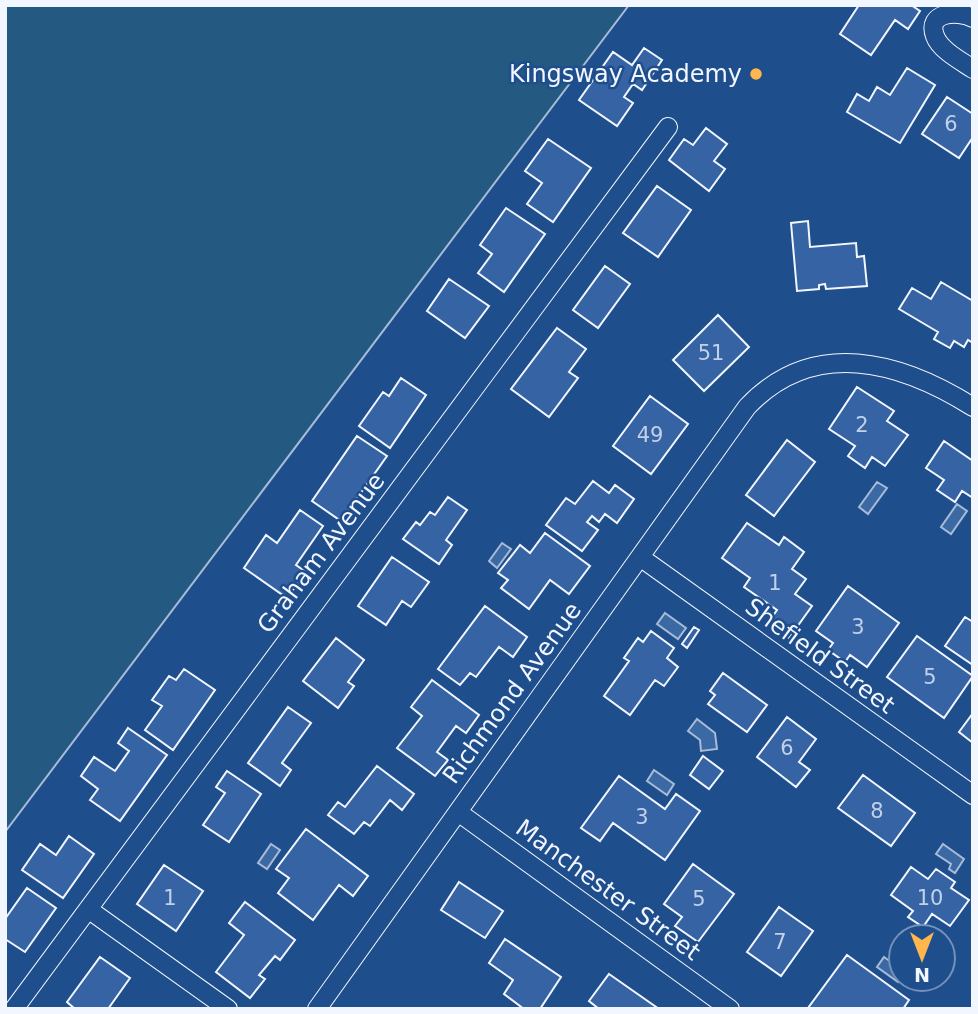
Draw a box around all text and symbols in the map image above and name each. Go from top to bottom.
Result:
place label: Kingsway Academy [509,60,742,88]
marker: Kingsway Academy [748,66,764,82]
house number: 6 [944,112,958,136]
house number: 51 [698,341,724,365]
house number: 2 [855,413,869,437]
house number: 49 [637,423,663,447]
street label: Graham Avenue [252,467,390,639]
house number: 1 [768,571,782,595]
street label: Shefield Street [740,592,900,720]
street label: Richmond Avenue [437,597,587,789]
house number: 3 [851,615,865,639]
house number: 5 [923,665,937,689]
house number: 6 [780,736,794,760]
house number: 8 [870,799,884,823]
house number: 3 [635,805,649,829]
street label: Manchester Street [510,814,706,966]
house number: 1 [163,886,177,910]
house number: 10 [917,886,943,910]
house number: 5 [692,887,706,911]
north arrow [887,923,957,993]
house number: 7 [773,930,787,954]
text: N [914,964,930,986]

